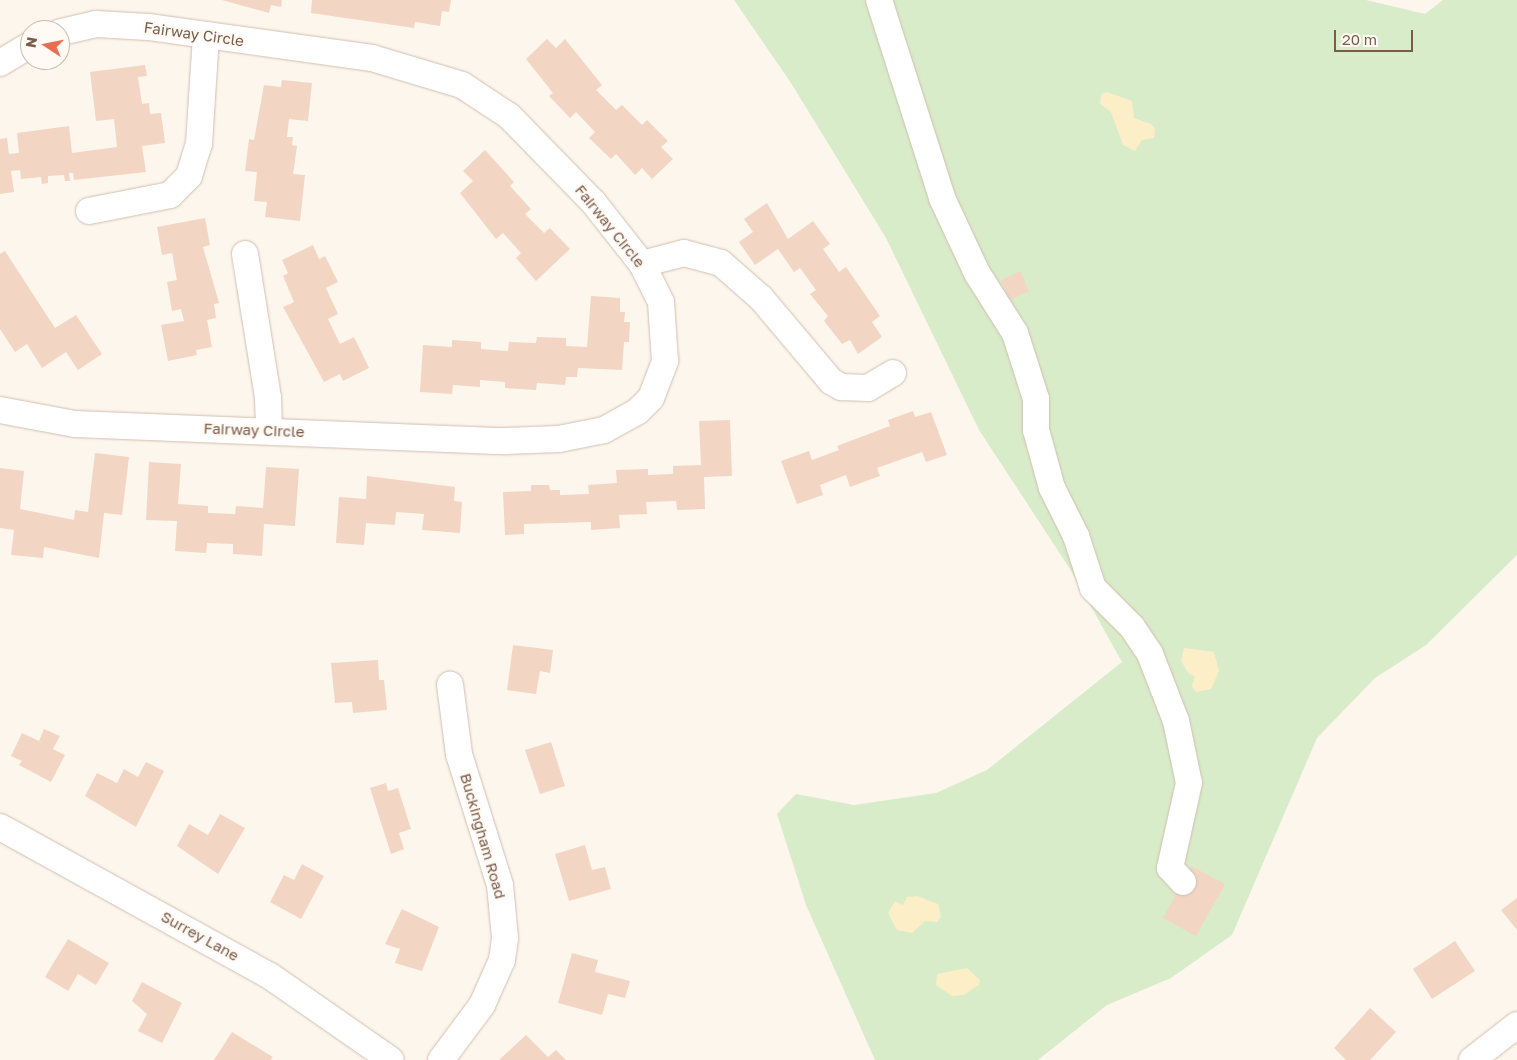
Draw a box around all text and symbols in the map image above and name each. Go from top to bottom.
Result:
street label: Fairway Circle [143,18,245,50]
north arrow [20,20,70,70]
scale bar [1337,20,1416,52]
text: 20 m [1342,30,1377,48]
text: N [21,35,40,49]
street label: Fairway Circle [571,181,649,271]
street label: Fairway Circle [203,419,305,441]
street label: Buckingham Road [456,771,510,901]
street label: Surrey Lane [158,907,242,965]

